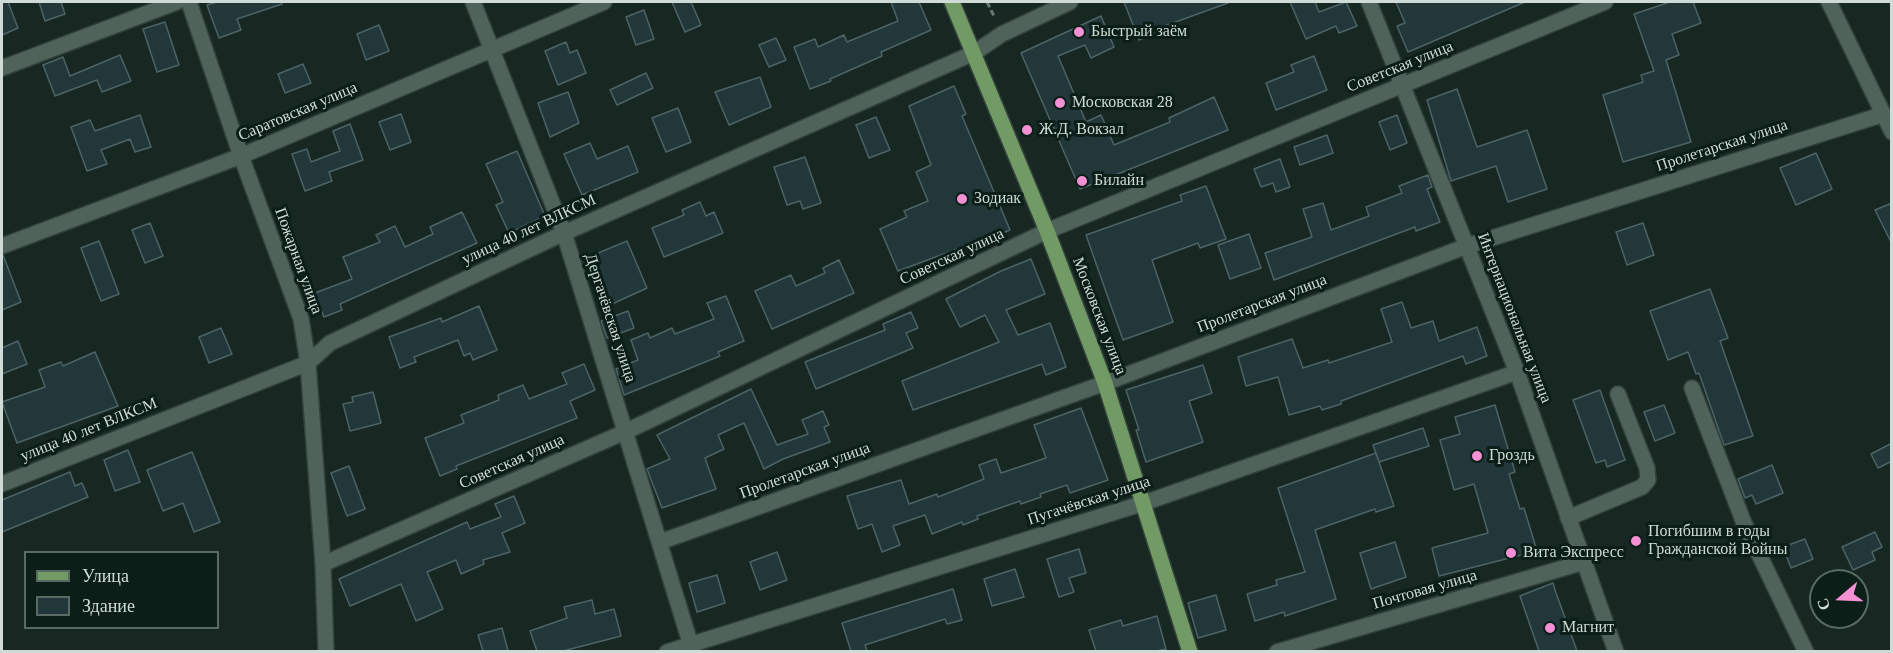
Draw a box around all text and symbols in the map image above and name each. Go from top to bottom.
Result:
place label: Быстрый заём [1091,22,1187,42]
marker: Быстрый заём [1072,25,1086,39]
street label: Советская улица [1344,37,1456,97]
street label: Саратовская улица [236,78,360,146]
place label: Московская 28 [1072,93,1173,113]
marker: Московская 28 [1053,96,1067,110]
street label: Пролетарская улица [1654,116,1790,176]
place label: Ж.Д. Вокзал [1039,120,1124,140]
marker: Ж.Д. Вокзал [1020,123,1034,137]
place label: Билайн [1094,171,1144,191]
marker: Билайн [1075,174,1089,188]
place label: Зодиак [974,189,1021,209]
street label: улица 40 лет ВЛКСМ [459,191,599,269]
marker: Зодиак [955,192,969,206]
street label: Пожарная улица [270,205,326,317]
street label: Советская улица [897,224,1007,290]
street label: Интернациональная улица [1473,230,1555,406]
street label: Дергачёвская улица [580,251,640,385]
street label: Московская улица [1068,255,1130,377]
street label: Пролетарская улица [1194,270,1330,338]
street label: улица 40 лет ВЛКСМ [18,394,160,466]
street label: Советская улица [456,430,568,494]
street label: Пролетарская улица [737,438,873,504]
place label: Гроздь [1489,446,1535,466]
marker: Гроздь [1470,449,1484,463]
street label: Пугачёвская улица [1025,472,1153,530]
place label: Погибшим в годы Гражданской Войны [1648,522,1787,560]
marker: Погибшим в годы Гражданской Войны [1629,534,1643,548]
place label: Вита Экспресс [1523,543,1624,563]
marker: Вита Экспресс [1504,546,1518,560]
legend [24,551,219,629]
text: Улица [82,566,129,586]
street label: Почтовая улица [1371,566,1479,614]
north arrow [1809,569,1869,629]
text: Здание [82,596,135,616]
text: С [1813,596,1833,613]
place label: Магнит [1562,618,1614,638]
marker: Магнит [1543,621,1557,635]

